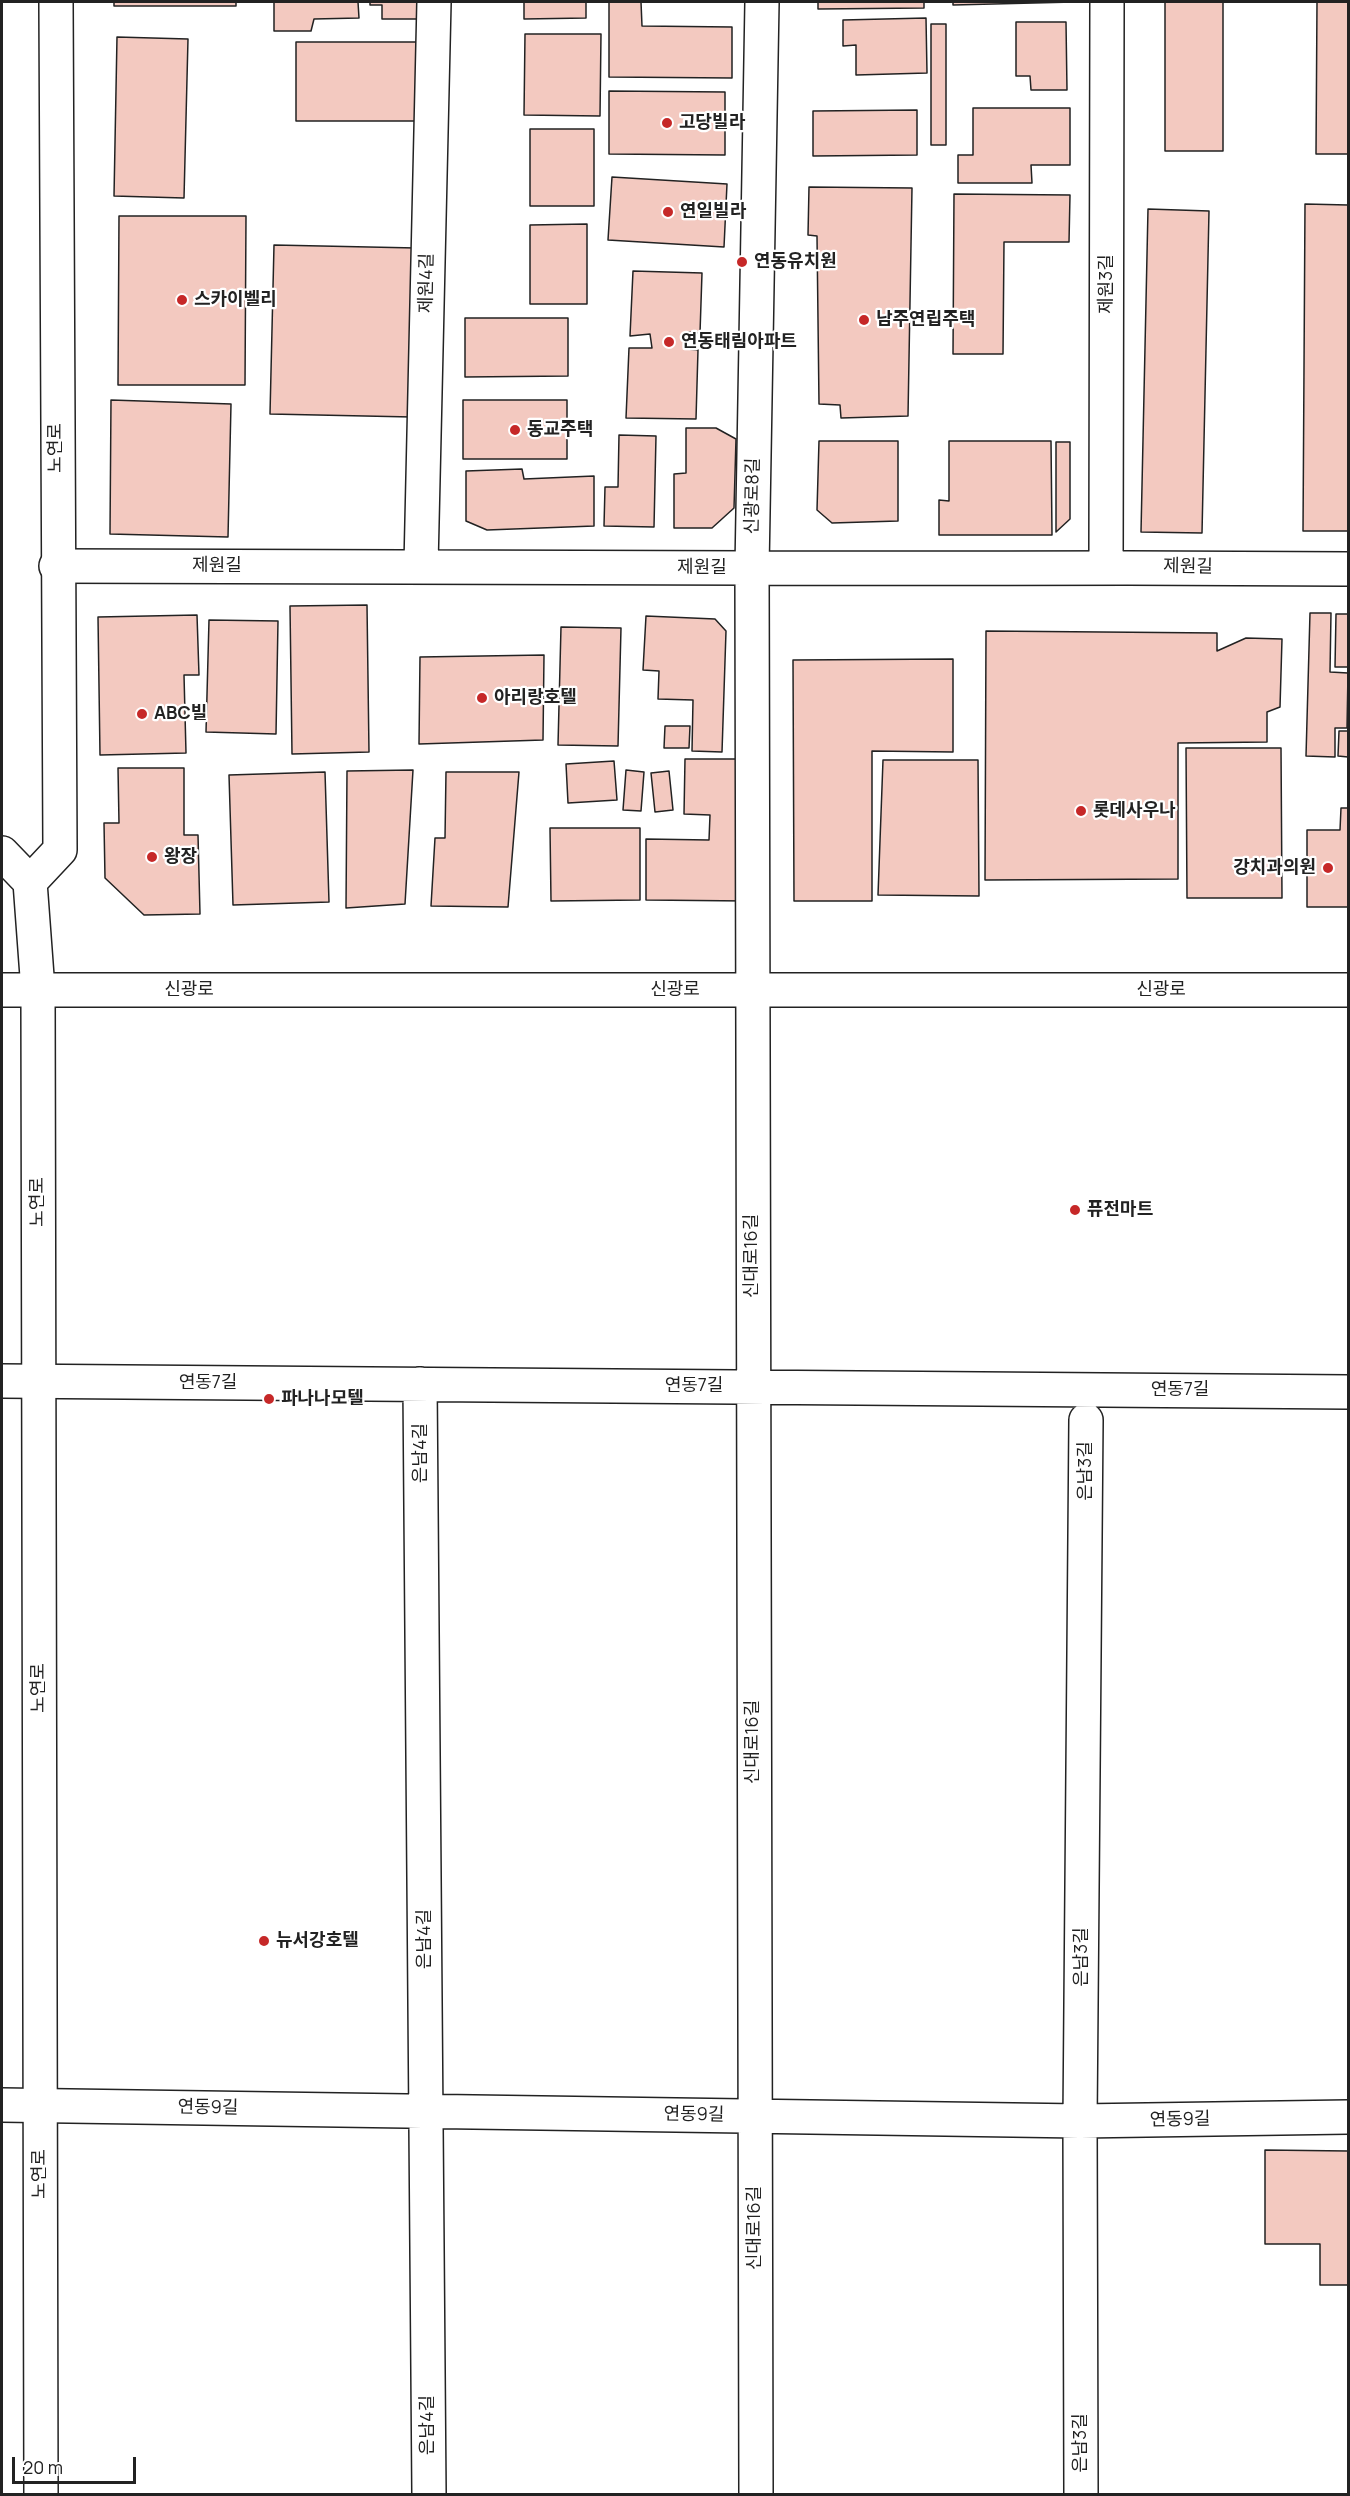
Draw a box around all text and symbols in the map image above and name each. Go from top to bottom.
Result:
place label: 고당빌라 [679,112,745,134]
marker: 고당빌라 [660,116,674,130]
place label: 연일빌라 [680,201,746,223]
marker: 연일빌라 [661,205,675,219]
place label: 연동유치원 [754,251,837,273]
street label: 제원4길 [416,253,438,313]
street label: 제원3길 [1096,254,1118,314]
marker: 연동유치원 [735,255,749,269]
place label: 스카이벨리 [194,289,277,311]
marker: 스카이벨리 [175,293,189,307]
place label: 남주연립주택 [876,309,975,331]
marker: 남주연립주택 [857,313,871,327]
place label: 연동태림아파트 [681,331,797,353]
marker: 연동태림아파트 [662,335,676,349]
place label: 동교주택 [527,419,593,441]
street label: 노연로 [45,423,67,473]
marker: 동교주택 [508,423,522,437]
street label: 신광로8길 [742,457,764,535]
street label: 제원길 [192,555,242,577]
street label: 제원길 [1163,556,1213,578]
street label: 제원길 [677,557,727,579]
place label: 아리랑호텔 [494,687,577,709]
marker: 아리랑호텔 [475,691,489,705]
place label: ABC빌 [154,703,207,725]
marker: ABC빌 [135,707,149,721]
place label: 롯데사우나 [1093,800,1176,822]
marker: 롯데사우나 [1074,804,1088,818]
place label: 왕장 [164,846,197,868]
marker: 왕장 [145,850,159,864]
place label: 강치과의원 [1233,857,1316,879]
marker: 강치과의원 [1321,861,1335,875]
street label: 신광로 [164,979,214,1001]
street label: 신광로 [650,979,700,1001]
street label: 신광로 [1136,979,1186,1001]
street label: 노연로 [27,1177,49,1227]
place label: 퓨전마트 [1087,1199,1153,1221]
marker: 퓨전마트 [1068,1203,1082,1217]
street label: 신대로16길 [741,1214,763,1298]
street label: 연동7길 [179,1372,237,1394]
street label: 연동7길 [665,1375,723,1397]
street label: 연동7길 [1151,1379,1209,1401]
place label: 파나나모텔 [281,1388,364,1410]
marker: 파나나모텔 [262,1392,276,1406]
street label: 은남4길 [410,1423,432,1483]
street label: 은남3길 [1075,1441,1097,1501]
street label: 노연로 [28,1663,50,1713]
street label: 신대로16길 [742,1700,764,1784]
street label: 은남4길 [414,1909,436,1969]
street label: 은남3길 [1071,1927,1093,1987]
place label: 뉴서강호텔 [276,1930,359,1952]
marker: 뉴서강호텔 [257,1934,271,1948]
street label: 연동9길 [177,2097,239,2119]
street label: 연동9길 [663,2104,725,2126]
street label: 연동9길 [1149,2109,1211,2131]
street label: 노연로 [29,2149,51,2199]
street label: 신대로16길 [744,2186,766,2270]
street label: 은남4길 [417,2395,439,2455]
street label: 은남3길 [1070,2413,1092,2473]
scale bar [15,2445,140,2483]
text: 20 m [23,2455,63,2479]

